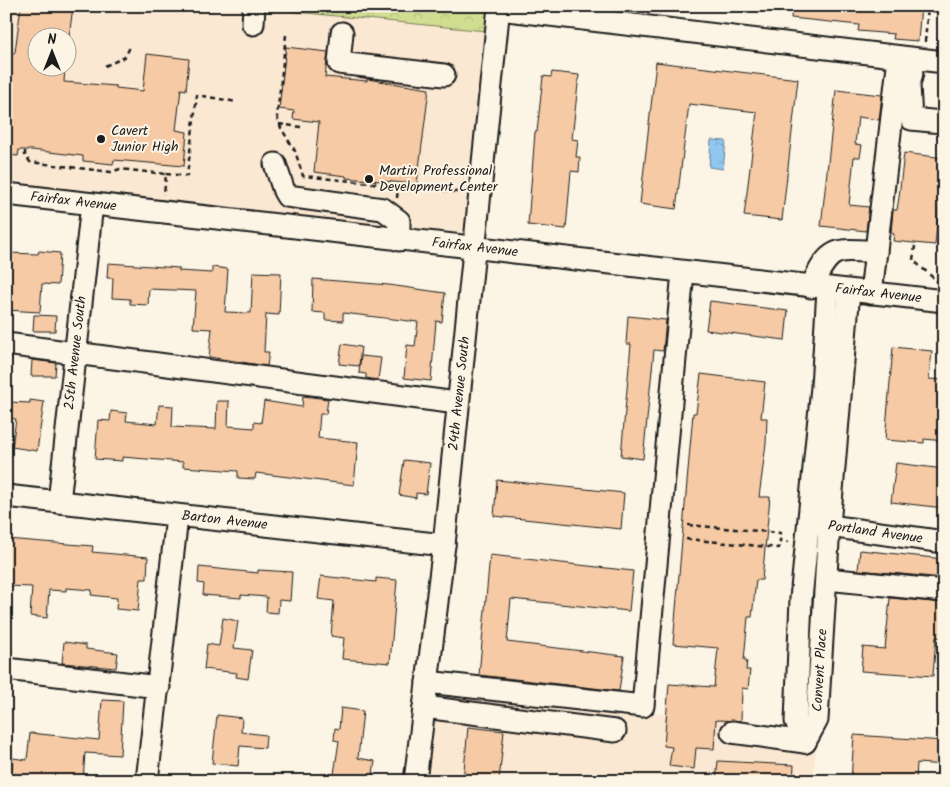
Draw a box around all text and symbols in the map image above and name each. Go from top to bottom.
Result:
north arrow [28,28,78,78]
text: N [48,29,57,51]
place label: Cavert Junior High [111,120,179,158]
marker: Cavert Junior High [95,133,107,145]
place label: Martin Professional Development Center [379,160,499,198]
marker: Martin Professional Development Center [363,173,375,185]
street label: Fairfax Avenue [29,186,119,218]
street label: Fairfax Avenue [431,232,520,263]
street label: Fairfax Avenue [834,278,923,309]
street label: 25th Avenue South [58,295,93,411]
street label: 24th Avenue South [443,335,476,452]
street label: Barton Avenue [181,505,269,536]
street label: Portland Avenue [827,515,925,550]
street label: Convent Place [807,627,834,712]

